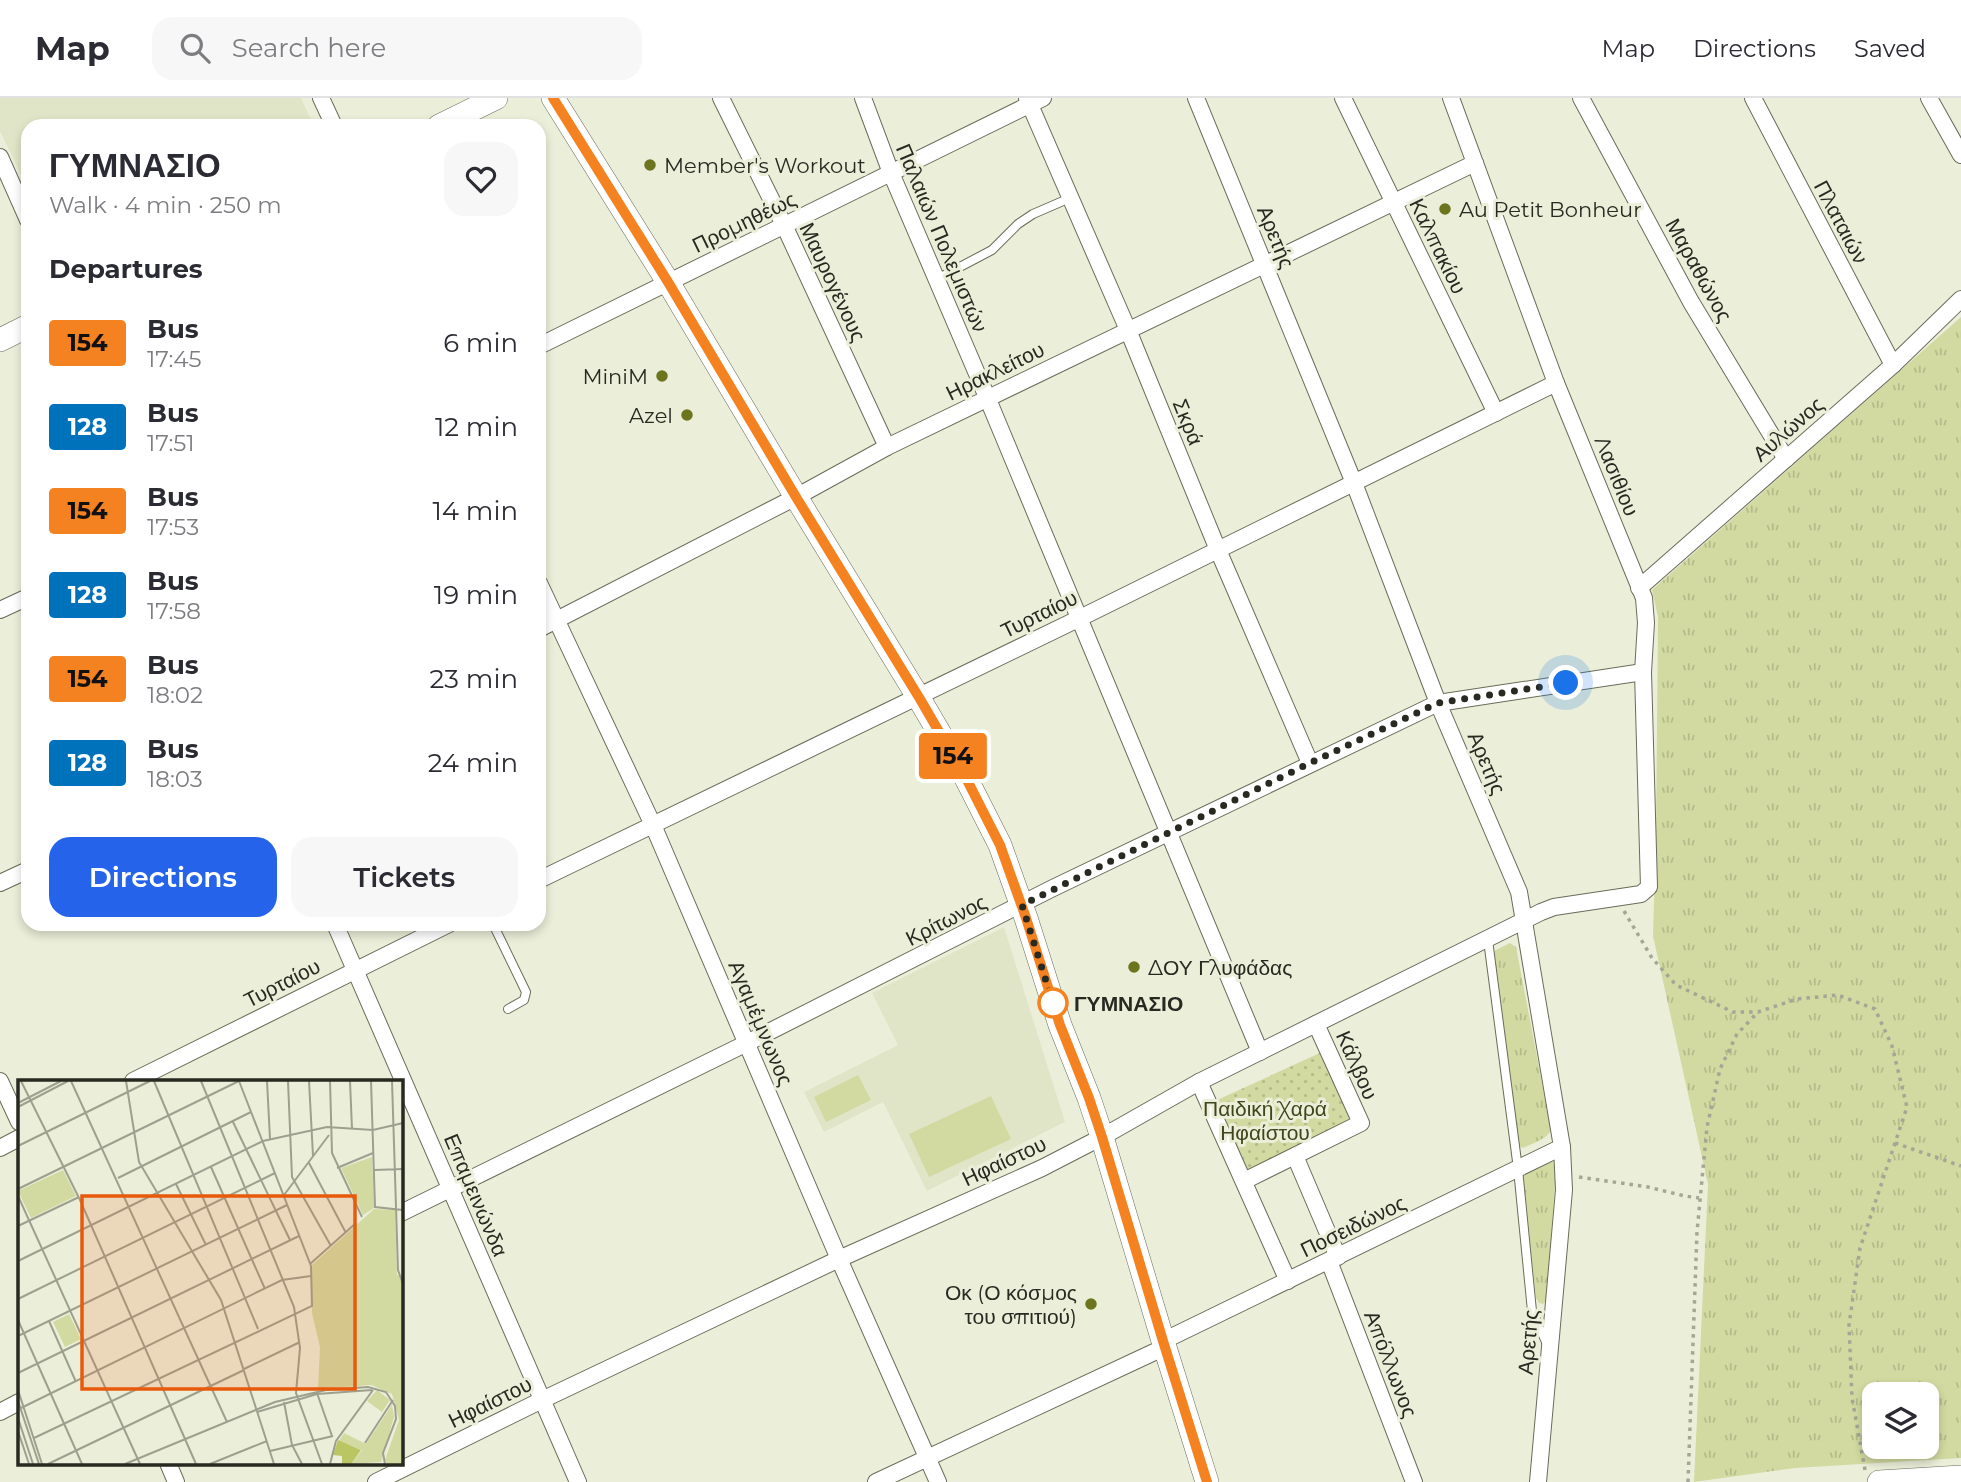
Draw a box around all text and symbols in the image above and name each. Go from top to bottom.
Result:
search box [152,17,642,80]
text: Map [35,28,110,68]
icon: search [176,29,214,67]
text: Search here [232,32,386,64]
text: Map [1602,34,1655,63]
text: Directions [1693,34,1816,63]
text: Saved [1854,34,1926,63]
street label: Παλαιών Πολεμιστών [891,140,993,336]
button: heart [444,142,518,216]
text: ΓΥΜΝΑΣΙΟ [49,145,221,185]
place label: Member's Workout [664,153,866,178]
marker: Member's Workout [642,157,658,173]
street label: Πλαταιών [1809,176,1873,268]
street label: Προμηθέως [688,186,800,258]
text: Walk · 4 min · 250 m [49,191,282,219]
street label: Καλπακίου [1404,194,1472,298]
place label: Au Petit Bonheur [1459,197,1642,222]
marker: Au Petit Bonheur [1437,201,1453,217]
street label: Αρετής [1252,202,1300,272]
street label: Μαραθώνος [1660,214,1738,326]
street label: Μαυρογένους [795,219,871,345]
text: Departures [49,253,203,285]
text: Bus [147,313,199,345]
text: 6 min [443,327,518,359]
text: 154 [67,328,108,357]
street label: Ηρακλείτου [942,336,1048,406]
text: 17:45 [147,345,201,373]
place label: MiniM [582,364,648,389]
marker: MiniM [654,368,670,384]
street label: Αυλώνος [1748,391,1828,467]
street label: Σκρά [1167,395,1209,449]
text: Bus [147,397,199,429]
place label: Azel [629,403,673,428]
marker: Azel [679,407,695,423]
text: 12 min [435,411,518,443]
text: 128 [68,412,107,441]
text: 17:51 [147,429,195,457]
street label: Λασιθίου [1590,432,1644,520]
text: Bus [147,481,199,513]
text: 14 min [432,495,518,527]
text: 154 [67,496,108,525]
text: 17:53 [147,513,199,541]
text: Bus [147,565,199,597]
text: 19 min [434,579,518,611]
text: 128 [68,580,107,609]
street label: Τυρταίου [997,585,1081,643]
text: 17:58 [147,597,201,625]
text: Bus [147,649,199,681]
text: 23 min [430,663,518,695]
text: 154 [67,664,108,693]
your location [1548,665,1583,700]
text: 18:02 [147,681,203,709]
street label: Αρετής [1463,728,1511,798]
text: Bus [147,733,199,765]
line badge: 154 [913,733,993,779]
text: 154 [933,741,973,770]
text: 24 min [428,747,518,779]
text: 128 [68,748,107,777]
text: 18:03 [147,765,203,793]
button: Directions [49,837,277,917]
button: Tickets [291,837,518,917]
street label: Κρίτωνος [901,889,991,951]
street label: Τυρταίου [240,953,324,1013]
place label: ΔΟΥ Γλυφάδας [1148,955,1292,980]
street label: Αγαμέμνωνος [723,957,799,1089]
marker: ΔΟΥ Γλυφάδας [1126,959,1142,975]
marker: ΓΥΜΝΑΣΙΟ [1038,988,1068,1018]
place label: ΓΥΜΝΑΣΙΟ [1074,991,1183,1016]
street label: Κάλβου [1331,1027,1383,1103]
inset map [18,1080,402,1464]
park label: Παιδική Χαρά Ηφαίστου [1203,1096,1327,1145]
street label: Επαμεινώνδα [439,1130,513,1260]
street label: Ηφαίστου [958,1131,1050,1191]
street label: Ποσειδώνος [1296,1190,1410,1262]
place label: Οκ (Ο κόσμος του σπιτιού) [945,1280,1077,1329]
marker: Οκ (Ο κόσμος του σπιτιού) [1083,1296,1099,1312]
street label: Απόλλωνος [1359,1307,1423,1421]
street label: Αρετής [1513,1308,1543,1376]
street label: Ηφαίστου [444,1371,536,1433]
map controls [1862,1382,1939,1459]
button: layers [1862,1382,1939,1459]

